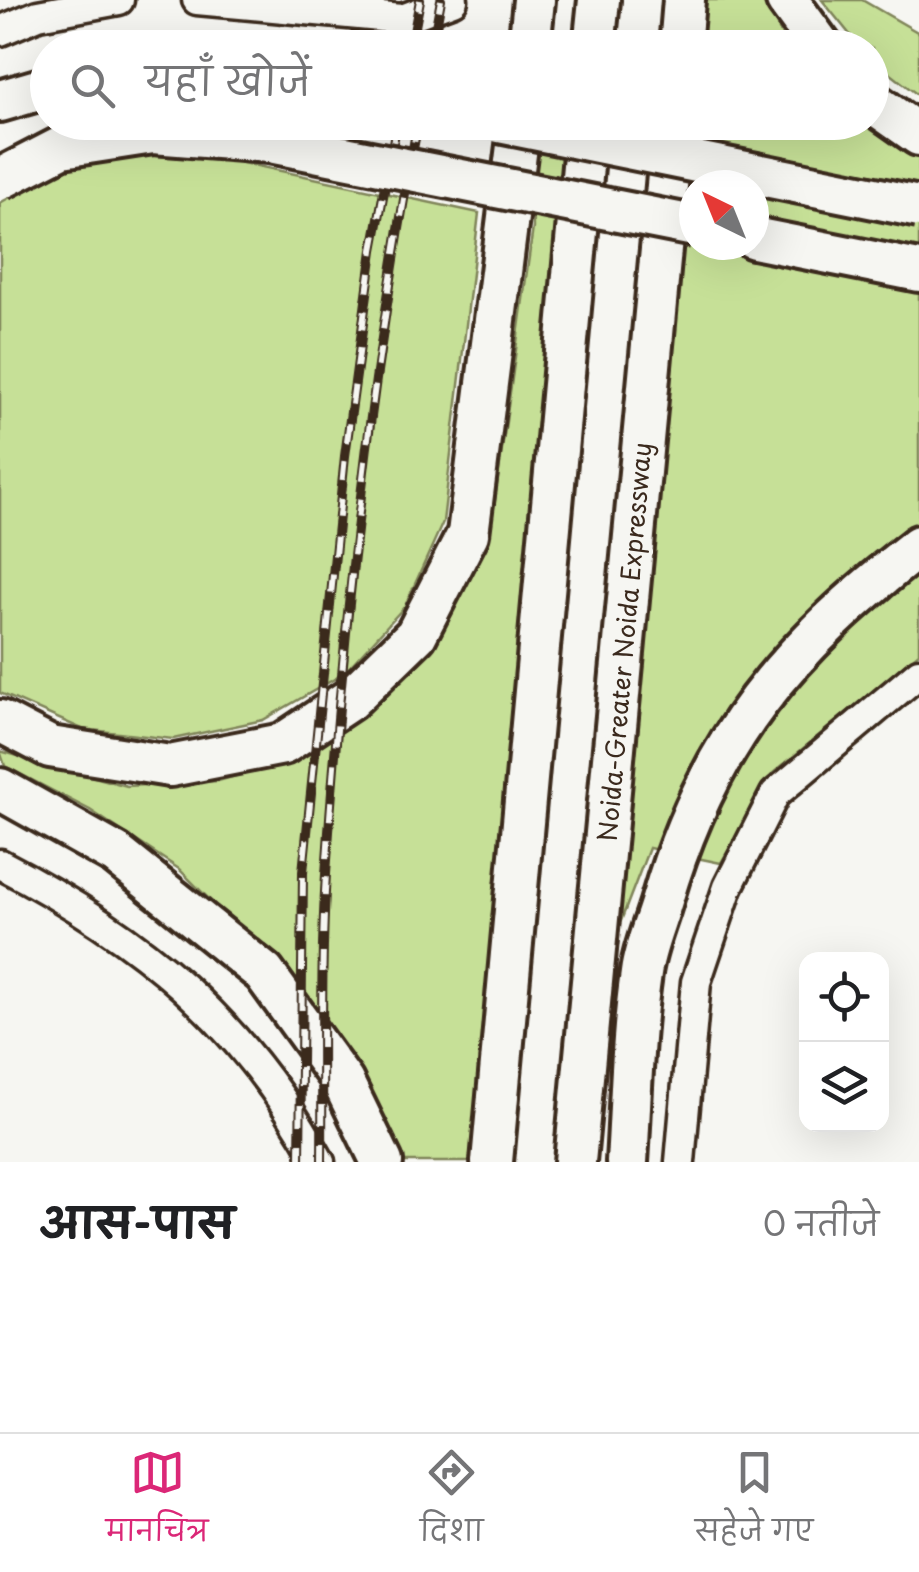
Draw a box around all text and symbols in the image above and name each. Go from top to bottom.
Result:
search box [30,30,889,140]
text: यहाँ खोजें [145,51,311,108]
icon: search [65,58,120,113]
north arrow [679,170,769,260]
street label: Noida-Greater Noida Expressway [588,441,660,843]
map controls [799,952,889,1132]
button: locate [799,952,889,1042]
button: layers [799,1042,889,1132]
text: आस-पास [40,1189,235,1252]
text: 0 नतीजे [763,1199,879,1247]
tab: मानचित्र [106,1445,208,1562]
tab: दिशा [420,1445,484,1562]
tab: सहेजे गए [695,1445,813,1562]

